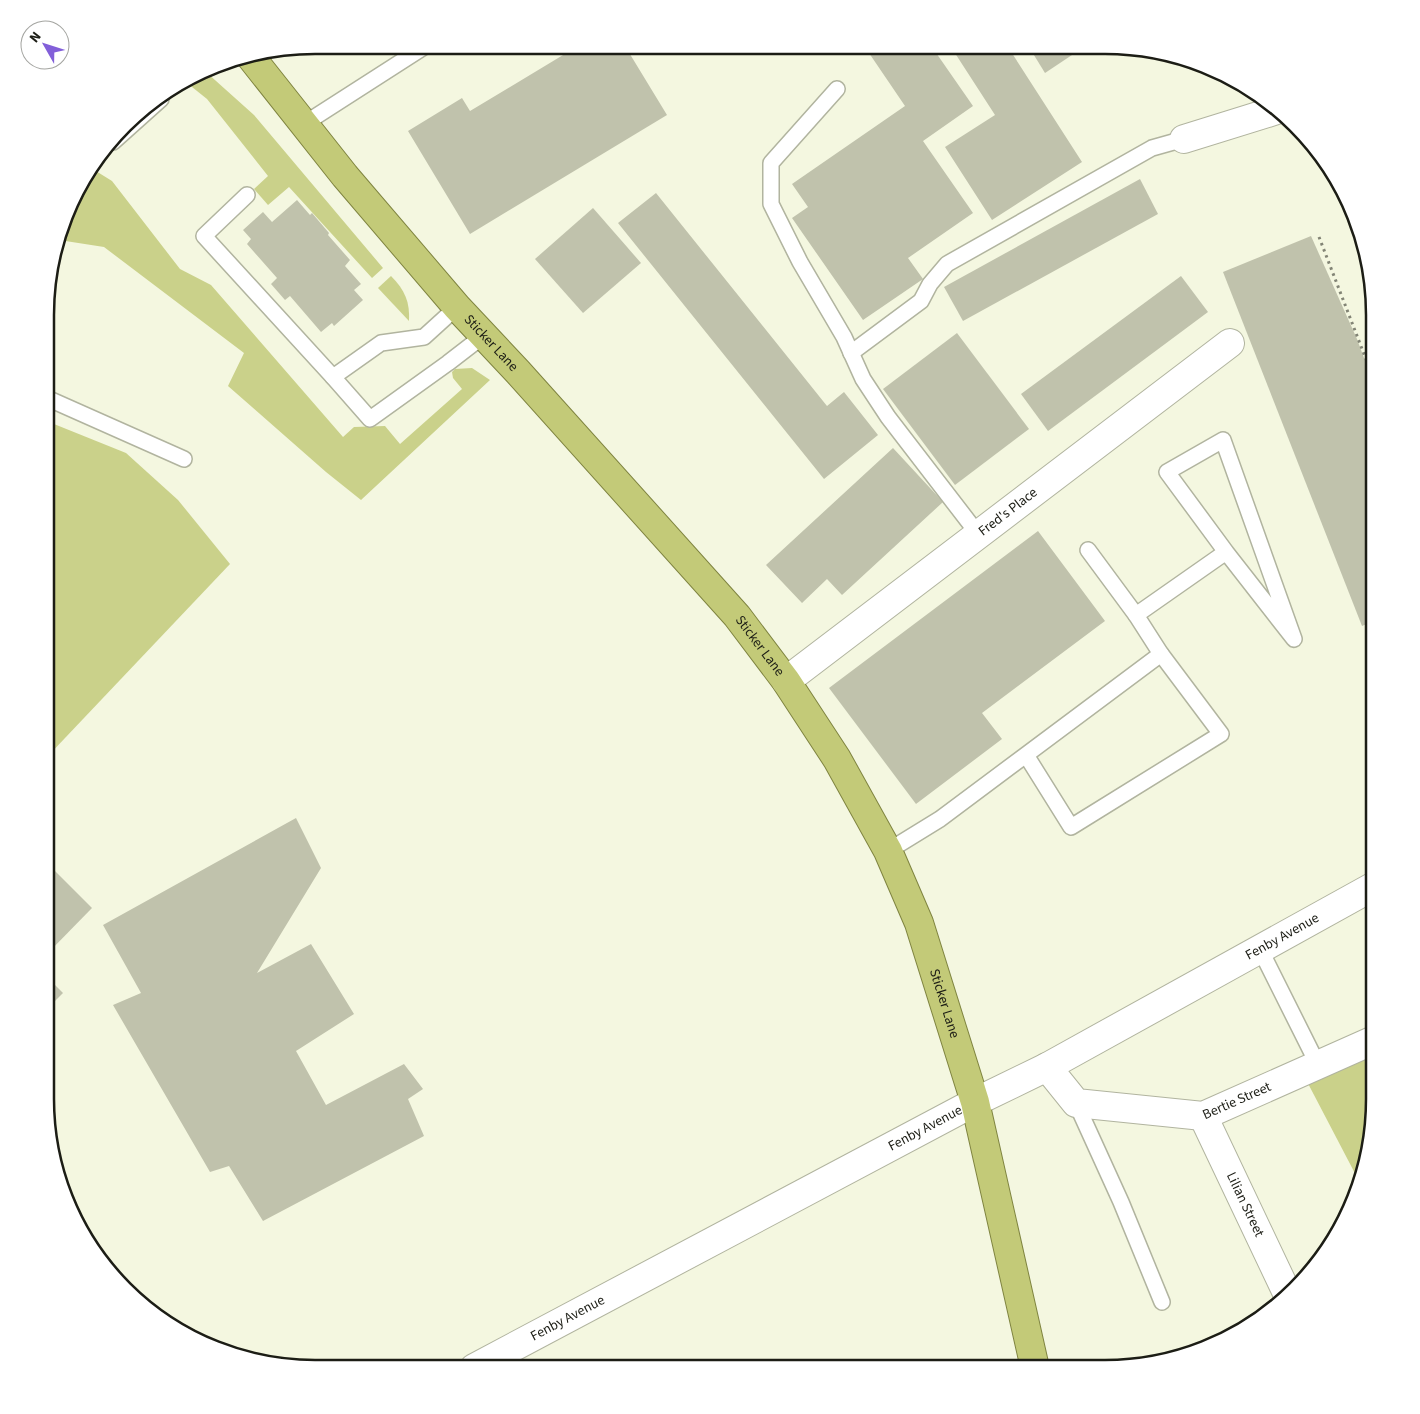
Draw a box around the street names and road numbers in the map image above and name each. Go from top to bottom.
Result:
street label: Sticker Lane [459,310,523,376]
street label: Fred's Place [974,483,1042,541]
street label: Sticker Lane [730,611,789,681]
street label: Fenby Avenue [1242,908,1323,965]
street label: Sticker Lane [924,966,964,1041]
street label: Bertie Street [1199,1077,1275,1125]
street label: Fenby Avenue [885,1100,966,1156]
street label: Lilian Street [1221,1169,1269,1241]
street label: Fenby Avenue [527,1290,608,1346]

